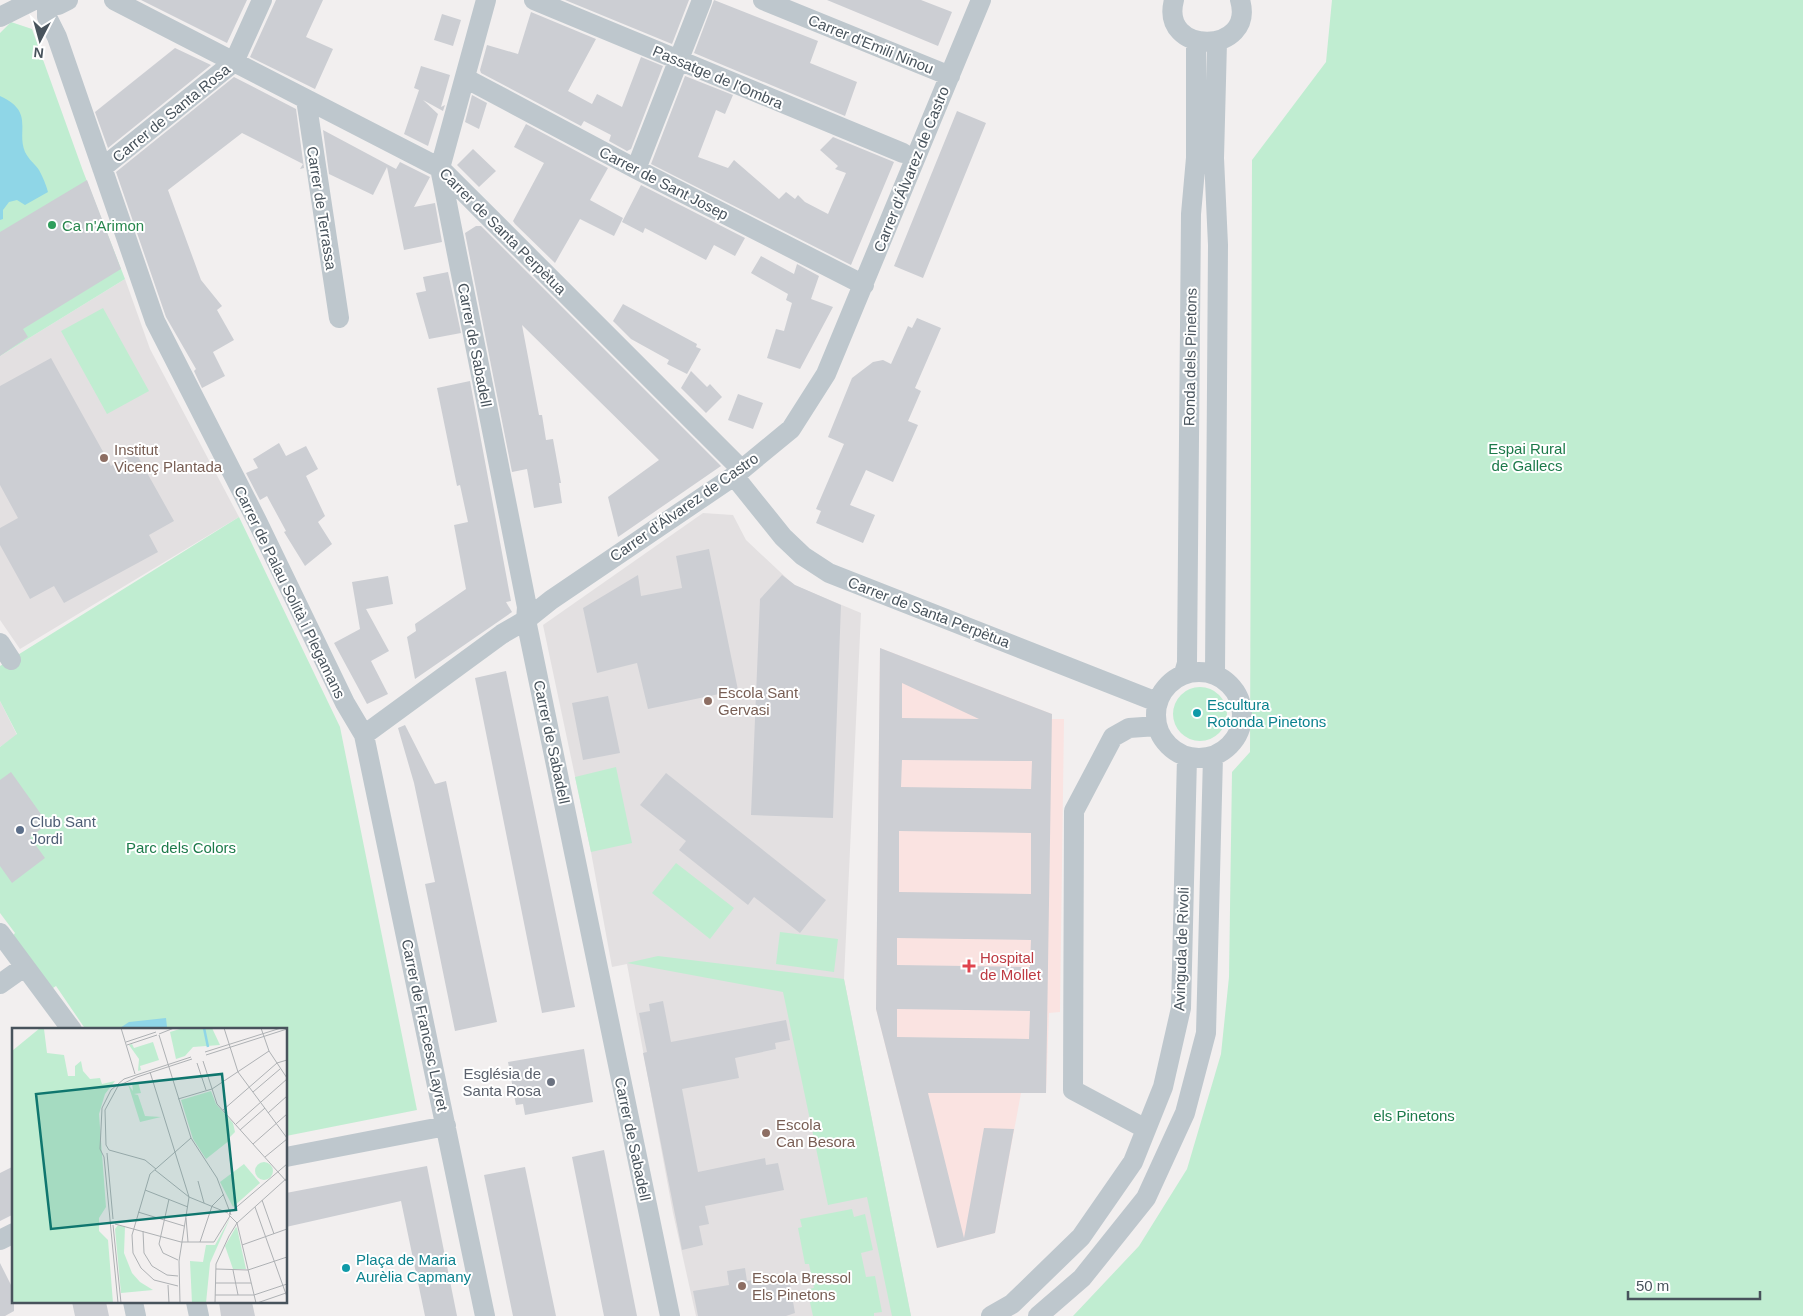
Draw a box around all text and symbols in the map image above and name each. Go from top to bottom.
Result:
street label: Carrer d'Emili Ninou [806,11,936,77]
north arrow [15,15,65,65]
street label: Passatge de l'Ombra [650,42,786,112]
text: N [33,44,45,61]
street label: Carrer de Santa Rosa [109,60,234,166]
street label: Carrer d'Álvarez de Castro [870,84,952,254]
street label: Carrer de Sant Josep [597,143,731,223]
street label: Carrer de Terrassa [304,145,340,272]
street label: Carrer de Santa Perpètua [436,164,570,298]
place label: Ca n'Arimon [62,217,144,234]
marker: Ca n'Arimon [46,219,58,231]
street label: Carrer de Sabadell [455,282,495,408]
street label: Ronda dels Pinetons [1180,288,1200,426]
park label: Espai Rural de Gallecs [1488,440,1566,474]
place label: Institut Vicenç Plantada [114,441,223,475]
street label: Carrer d'Álvarez de Castro [607,449,761,565]
marker: Institut Vicenç Plantada [98,452,110,464]
street label: Carrer de Palau Solità i Plegamans [231,483,349,701]
street label: Carrer de Santa Perpètua [846,573,1013,651]
street label: Carrer de Sabadell [531,679,573,805]
place label: Escola Sant Gervasi [718,684,799,718]
marker: Escola Sant Gervasi [702,695,714,707]
place label: Escultura Rotonda Pinetons [1207,696,1326,730]
marker: Escultura Rotonda Pinetons [1191,707,1203,719]
place label: Club Sant Jordi [30,813,97,847]
marker: Club Sant Jordi [14,824,26,836]
park label: Parc dels Colors [126,839,236,856]
street label: Avinguda de Rivoli [1170,887,1192,1011]
street label: Carrer de Francesc Layret [398,938,452,1113]
place label: Hospital de Mollet [980,949,1042,983]
marker: Hospital de Mollet [962,959,976,973]
inset map [12,1028,288,1304]
place label: Església de Santa Rosa [463,1065,542,1099]
marker: Església de Santa Rosa [545,1076,557,1088]
street label: Carrer de Sabadell [612,1076,654,1202]
park label: els Pinetons [1373,1107,1455,1124]
place label: Escola Can Besora [776,1116,856,1150]
marker: Escola Can Besora [760,1127,772,1139]
place label: Plaça de Maria Aurèlia Capmany [356,1251,472,1285]
marker: Plaça de Maria Aurèlia Capmany [340,1262,352,1274]
scale bar [1628,1268,1760,1300]
place label: Escola Bressol Els Pinetons [752,1269,851,1303]
text: 50 m [1636,1277,1669,1294]
marker: Escola Bressol Els Pinetons [736,1280,748,1292]

